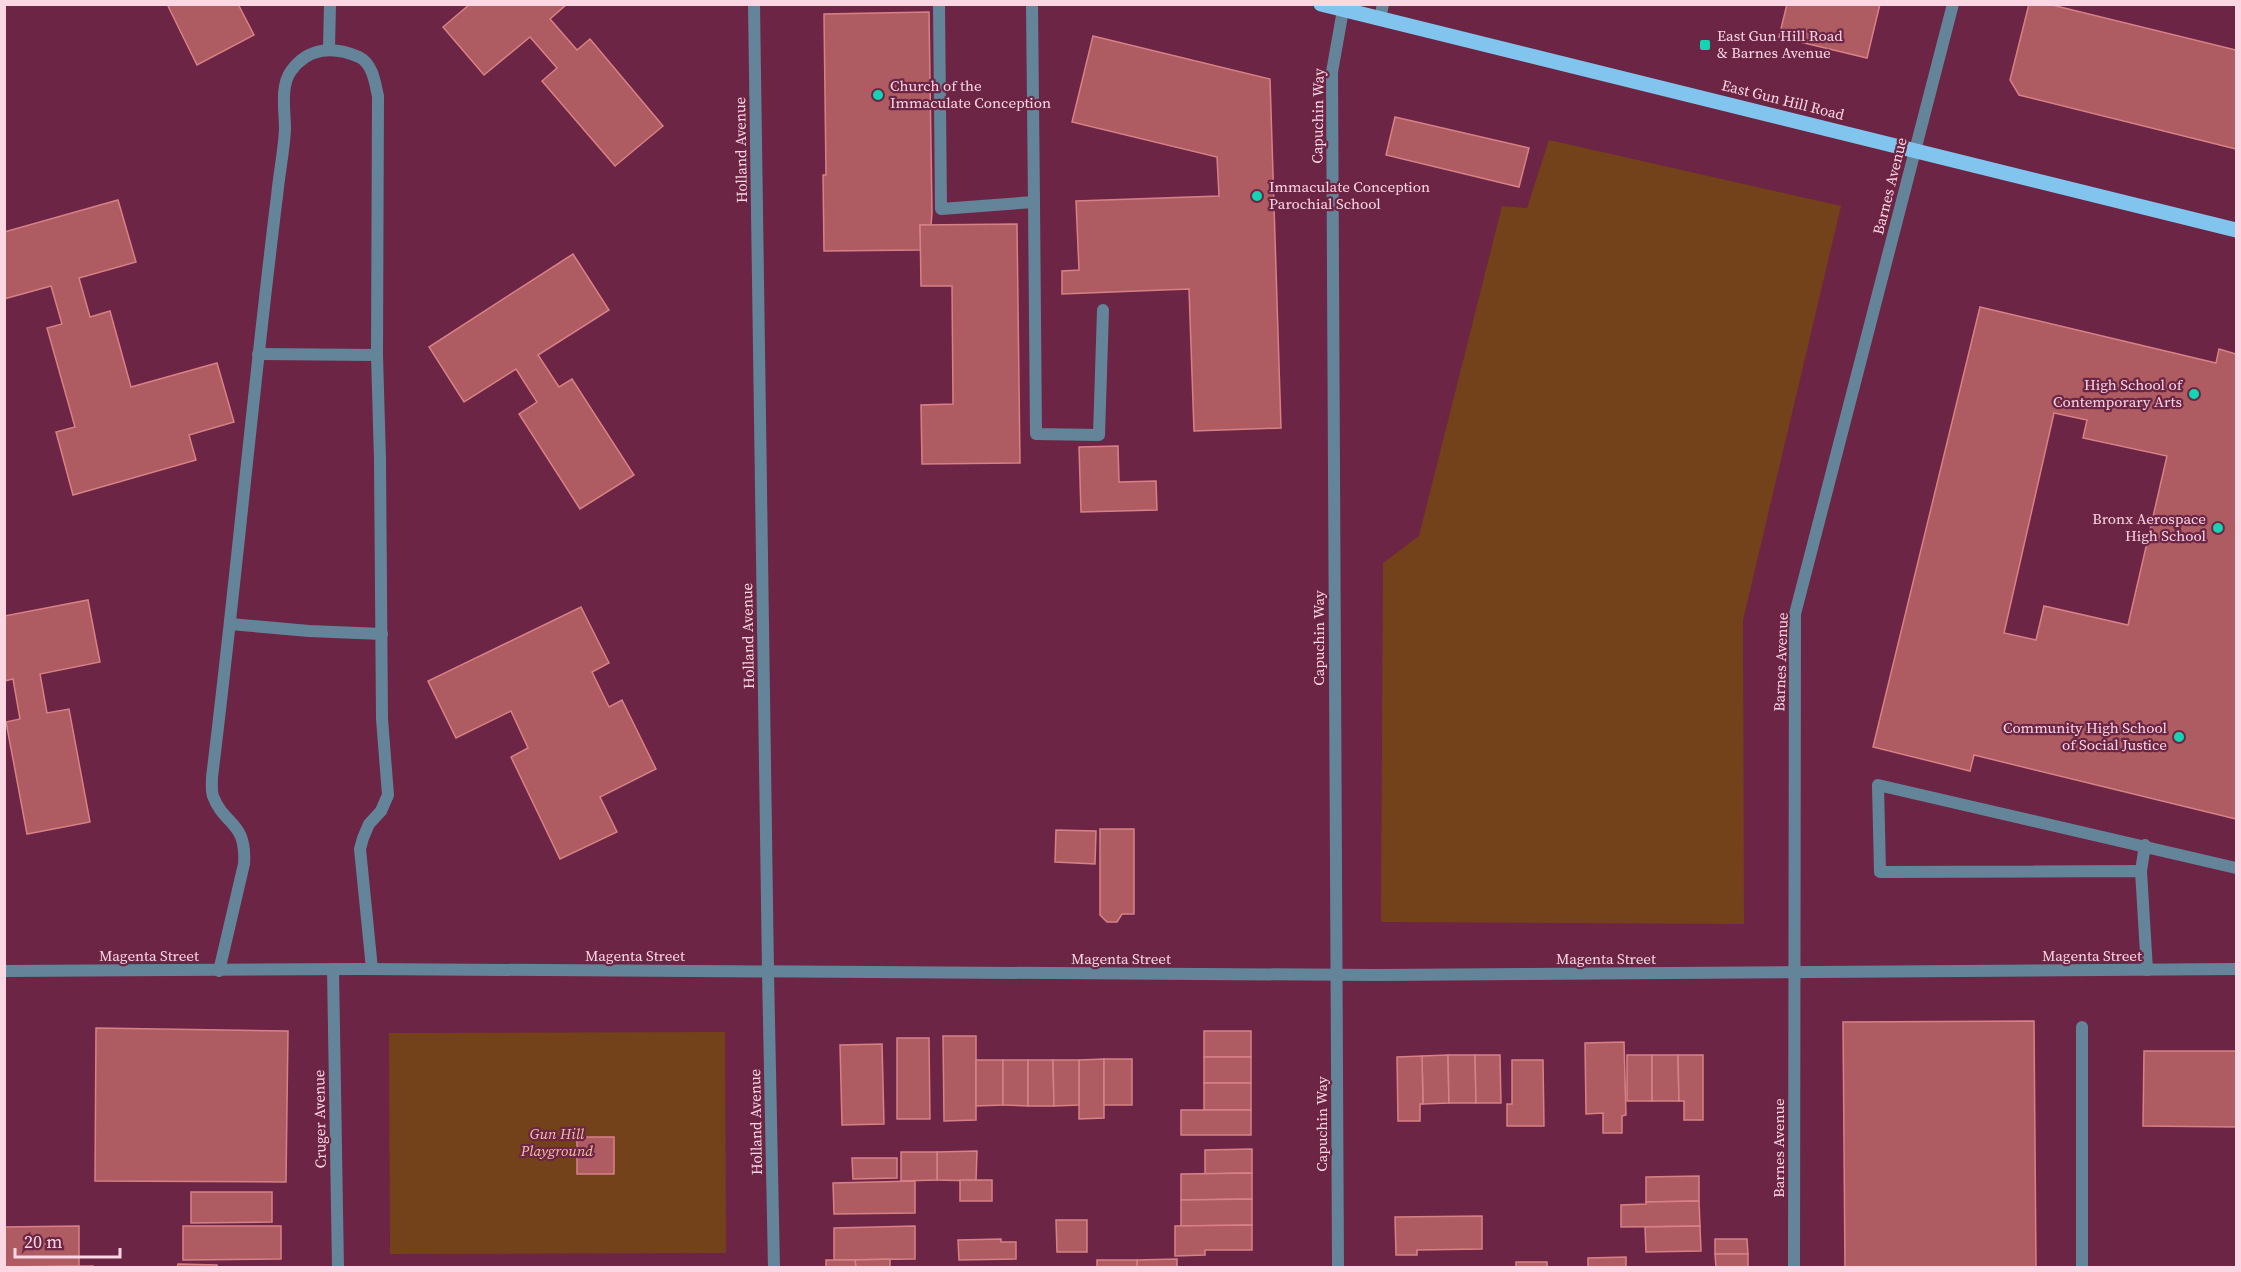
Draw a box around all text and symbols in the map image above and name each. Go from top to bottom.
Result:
place label: East Gun Hill Road & Barnes Avenue [1717,25,1843,63]
marker: East Gun Hill Road & Barnes Avenue [1698,38,1712,52]
street label: Capuchin Way [1306,68,1329,164]
street label: East Gun Hill Road [1720,74,1847,125]
place label: Church of the Immaculate Conception [890,75,1051,113]
marker: Church of the Immaculate Conception [871,88,885,102]
street label: Holland Avenue [729,96,752,203]
street label: Barnes Avenue [1867,135,1912,237]
place label: Immaculate Conception Parochial School [1269,176,1430,214]
marker: Immaculate Conception Parochial School [1250,189,1264,203]
place label: High School of Contemporary Arts [2053,374,2184,412]
marker: High School of Contemporary Arts [2187,387,2201,401]
place label: Bronx Aerospace High School [2092,508,2207,546]
marker: Bronx Aerospace High School [2211,521,2225,535]
street label: Holland Avenue [736,582,759,689]
street label: Capuchin Way [1308,590,1329,686]
street label: Barnes Avenue [1768,612,1793,712]
place label: Community High School of Social Justice [2003,717,2168,755]
marker: Community High School of Social Justice [2172,730,2186,744]
street label: Magenta Street [99,945,199,966]
street label: Magenta Street [585,945,685,966]
street label: Magenta Street [2042,945,2142,966]
street label: Magenta Street [1071,948,1171,969]
street label: Magenta Street [1556,948,1656,969]
street label: Holland Avenue [744,1068,767,1175]
street label: Cruger Avenue [308,1069,331,1169]
street label: Capuchin Way [1311,1076,1332,1172]
street label: Barnes Avenue [1768,1098,1789,1198]
park label: Gun Hill Playground [520,1123,593,1161]
scale bar [15,1221,120,1259]
text: 20 m [24,1229,62,1254]

